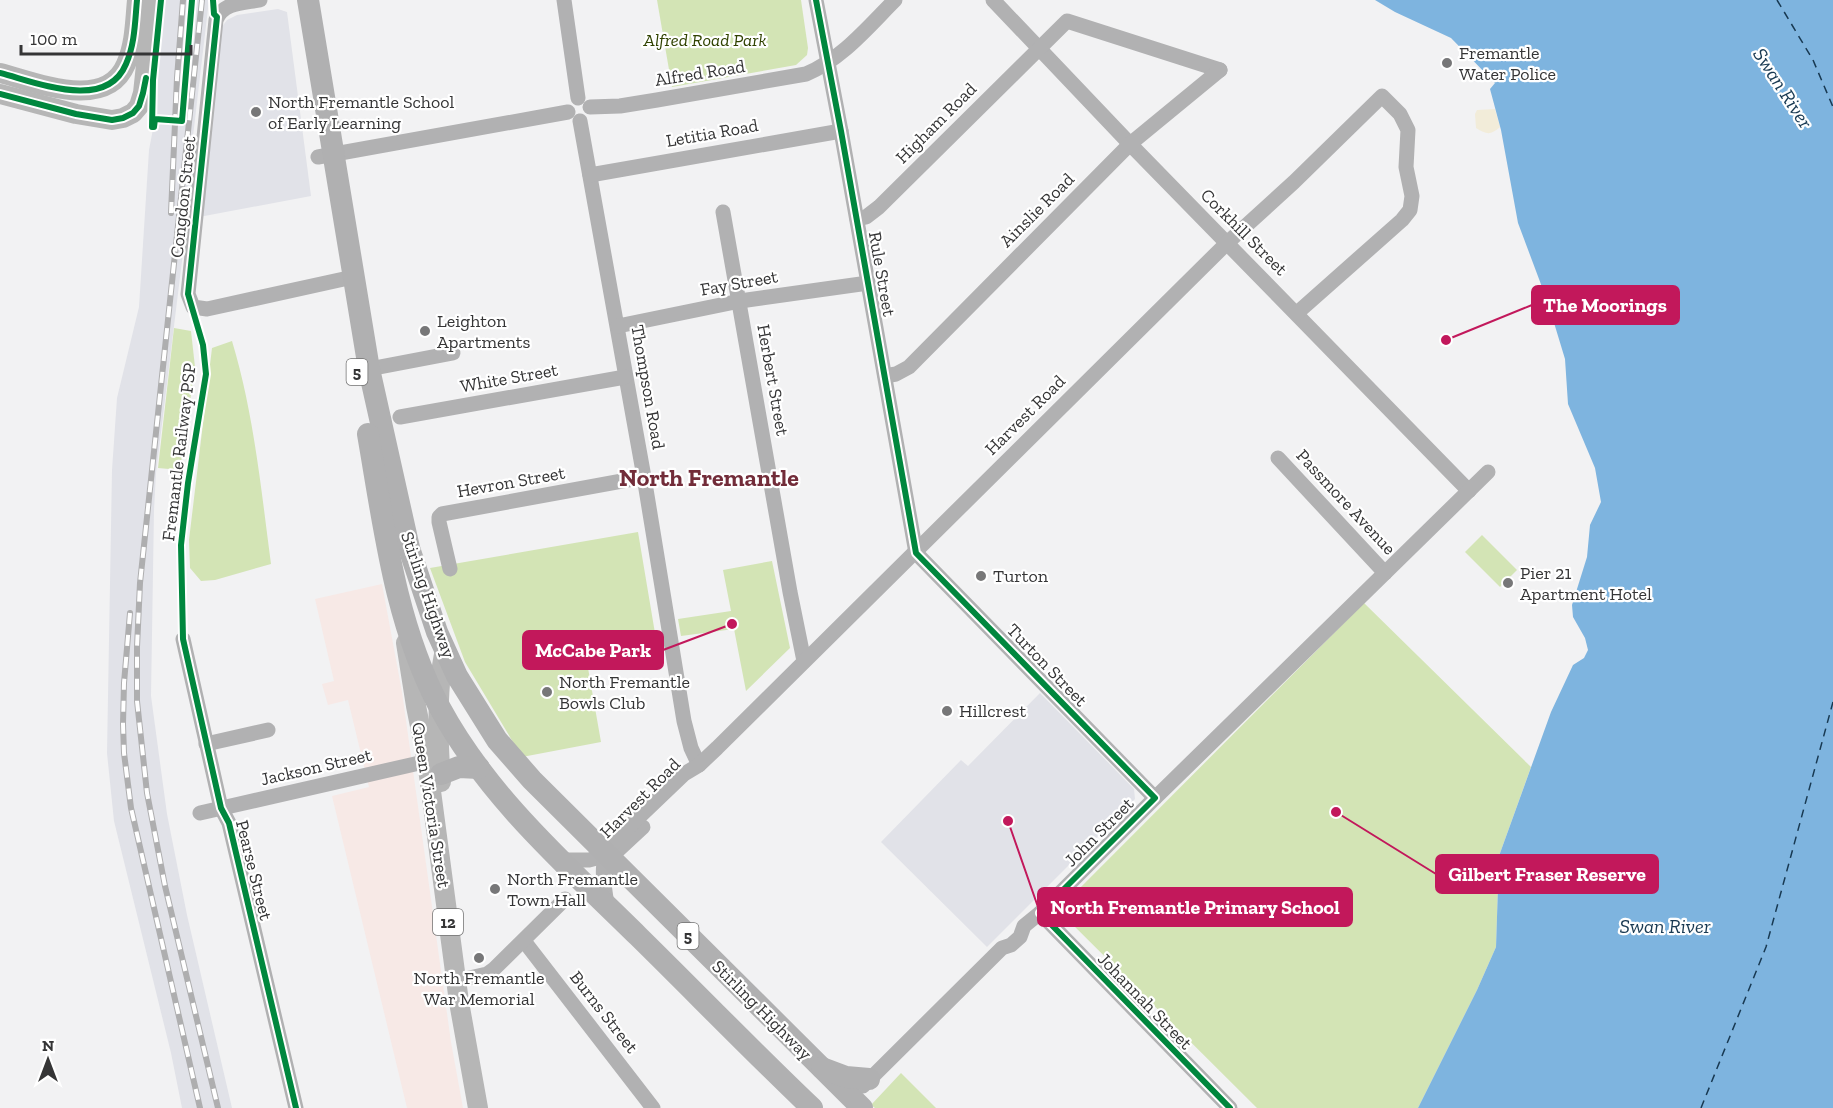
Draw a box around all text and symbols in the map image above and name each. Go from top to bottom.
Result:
scale bar [21,18,190,56]
text: 100 m [30,28,78,50]
park label: Alfred Road Park [643,29,766,51]
place label: Fremantle Water Police [1459,42,1556,85]
water label: Swan River [1748,43,1818,133]
street label: Alfred Road [653,55,747,91]
marker: Fremantle Water Police [1440,56,1454,70]
street label: Higham Road [891,78,981,168]
place label: North Fremantle School of Early Learning [268,91,454,134]
marker: North Fremantle School of Early Learning [249,105,263,119]
street label: Letitia Road [664,114,760,152]
street label: Congdon Street [166,135,200,259]
street label: Ainslie Road [995,168,1079,252]
street label: Corkhill Street [1196,184,1292,280]
street label: Rule Street [864,230,900,319]
street label: Fay Street [698,265,780,301]
callout: The Moorings [1532,286,1679,324]
text: The Moorings [1543,293,1667,317]
place label: Leighton Apartments [437,310,530,353]
street label: Herbert Street [752,322,794,438]
street label: Thompson Road [626,323,670,451]
marker: Leighton Apartments [418,324,432,338]
road number: 5 [346,359,368,385]
street label: White Street [459,359,560,397]
street label: Fremantle Railway PSP [157,362,201,542]
street label: Harvest Road [980,370,1070,460]
street label: Passmore Avenue [1292,445,1400,559]
street label: Hevron Street [455,462,567,502]
district label: North Fremantle [619,463,799,492]
street label: Stirling Highway [396,529,460,662]
place label: Pier 21 Apartment Hotel [1520,562,1652,605]
place label: Turton [993,565,1049,587]
marker: Turton [974,569,988,583]
marker: Pier 21 Apartment Hotel [1501,576,1515,590]
street label: Turton Street [1002,619,1092,711]
callout: McCabe Park [523,631,663,669]
text: McCabe Park [535,638,651,662]
place label: North Fremantle Bowls Club [559,671,690,714]
marker: North Fremantle Bowls Club [540,685,554,699]
place label: Hillcrest [959,700,1026,722]
marker: Hillcrest [940,704,954,718]
street label: Queen Victoria Street [407,721,455,890]
street label: Jackson Street [258,743,374,790]
street label: Harvest Road [595,753,685,843]
street label: John Street [1060,793,1138,871]
street label: Pearse Street [231,818,277,923]
callout: Gilbert Fraser Reserve [1436,855,1658,893]
text: Gilbert Fraser Reserve [1448,862,1646,886]
place label: North Fremantle Town Hall [507,868,638,911]
marker: North Fremantle Town Hall [488,882,502,896]
callout: North Fremantle Primary School [1038,888,1352,926]
text: North Fremantle Primary School [1050,895,1340,919]
road number: 12 [433,909,463,935]
water label: Swan River [1619,914,1711,938]
road number: 5 [678,923,698,949]
street label: Johannah Street [1093,948,1197,1054]
marker: North Fremantle War Memorial [472,951,486,965]
street label: Stirling Highway [707,955,817,1065]
place label: North Fremantle War Memorial [414,967,544,1010]
street label: Burns Street [565,967,643,1058]
north arrow [18,1030,78,1090]
text: N [42,1036,54,1055]

